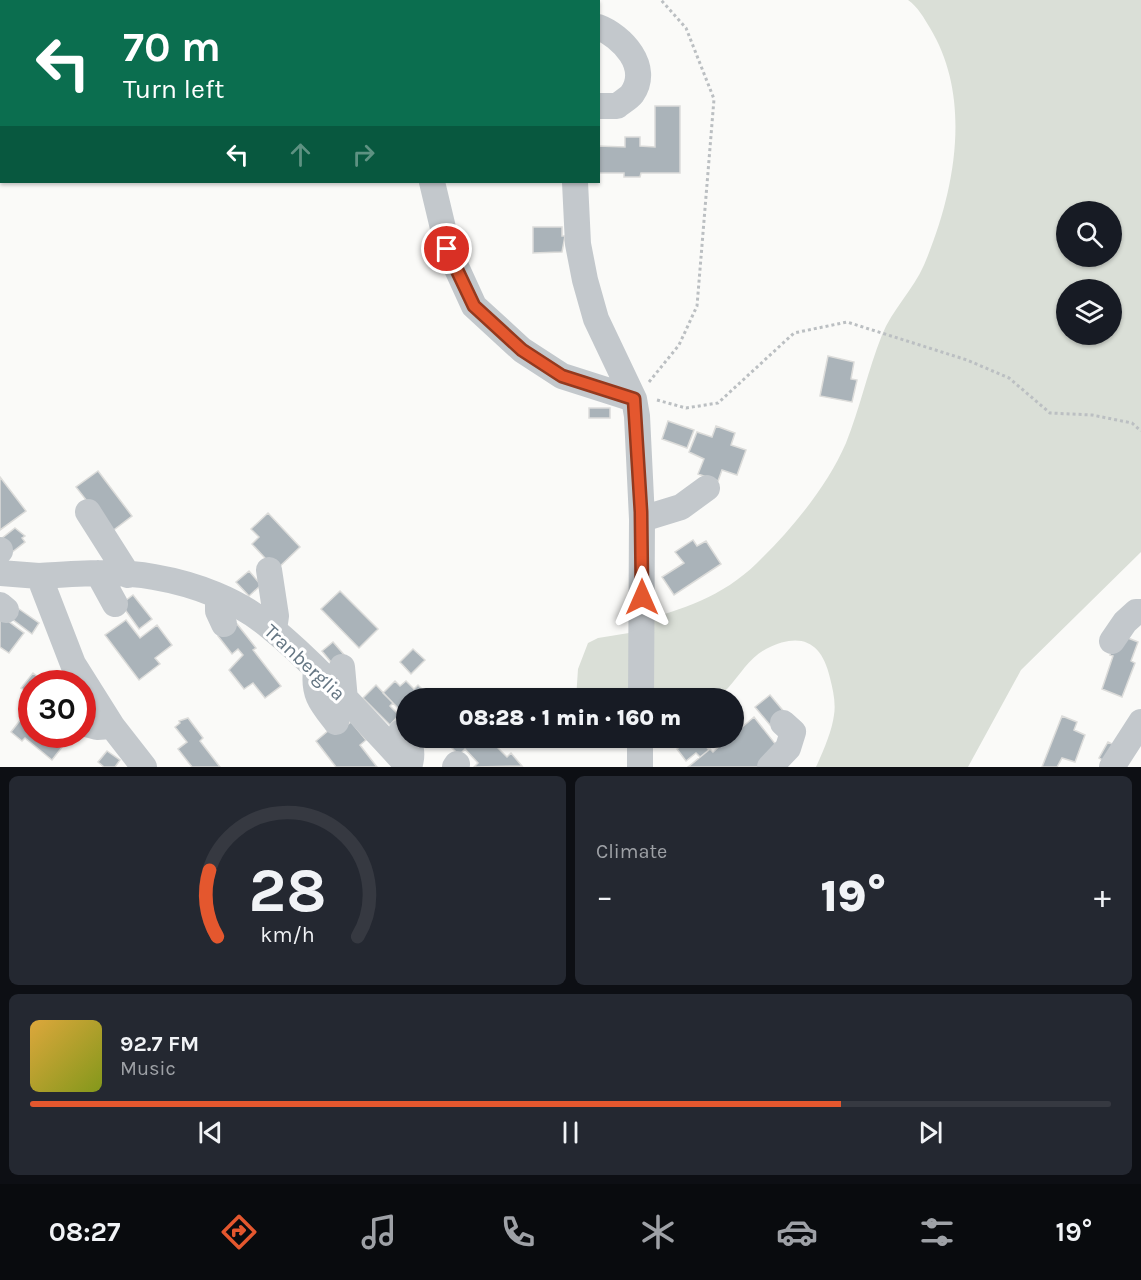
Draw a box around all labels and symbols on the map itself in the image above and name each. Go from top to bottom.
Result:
pin [421,223,472,274]
position arrow [610,565,674,629]
street label: Tranberglia [260,619,350,705]
speed limit sign: 30 [18,670,96,748]

